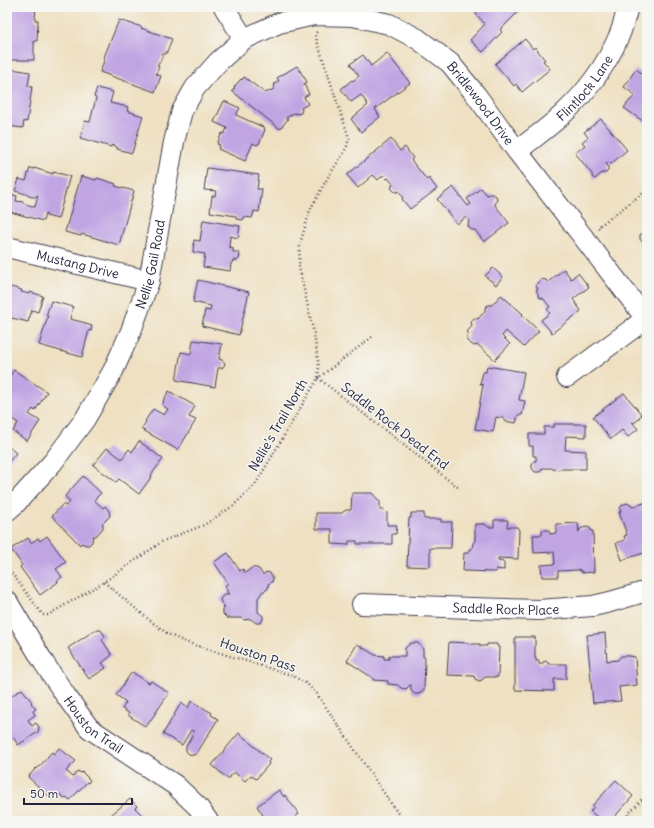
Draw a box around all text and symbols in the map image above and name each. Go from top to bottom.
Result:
street label: Flintlock Lane [553,52,616,125]
street label: Bridlewood Drive [444,58,518,148]
street label: Nellie Gail Road [131,218,168,311]
street label: Mustang Drive [35,246,121,282]
street label: Nellie's Trail North [245,375,312,474]
street label: Saddle Rock Dead End [338,379,452,473]
street label: Saddle Rock Place [452,599,560,619]
street label: Houston Pass [218,634,298,676]
street label: Houston Trail [60,692,126,757]
scale bar [24,780,132,806]
text: 50 m [30,786,59,801]

